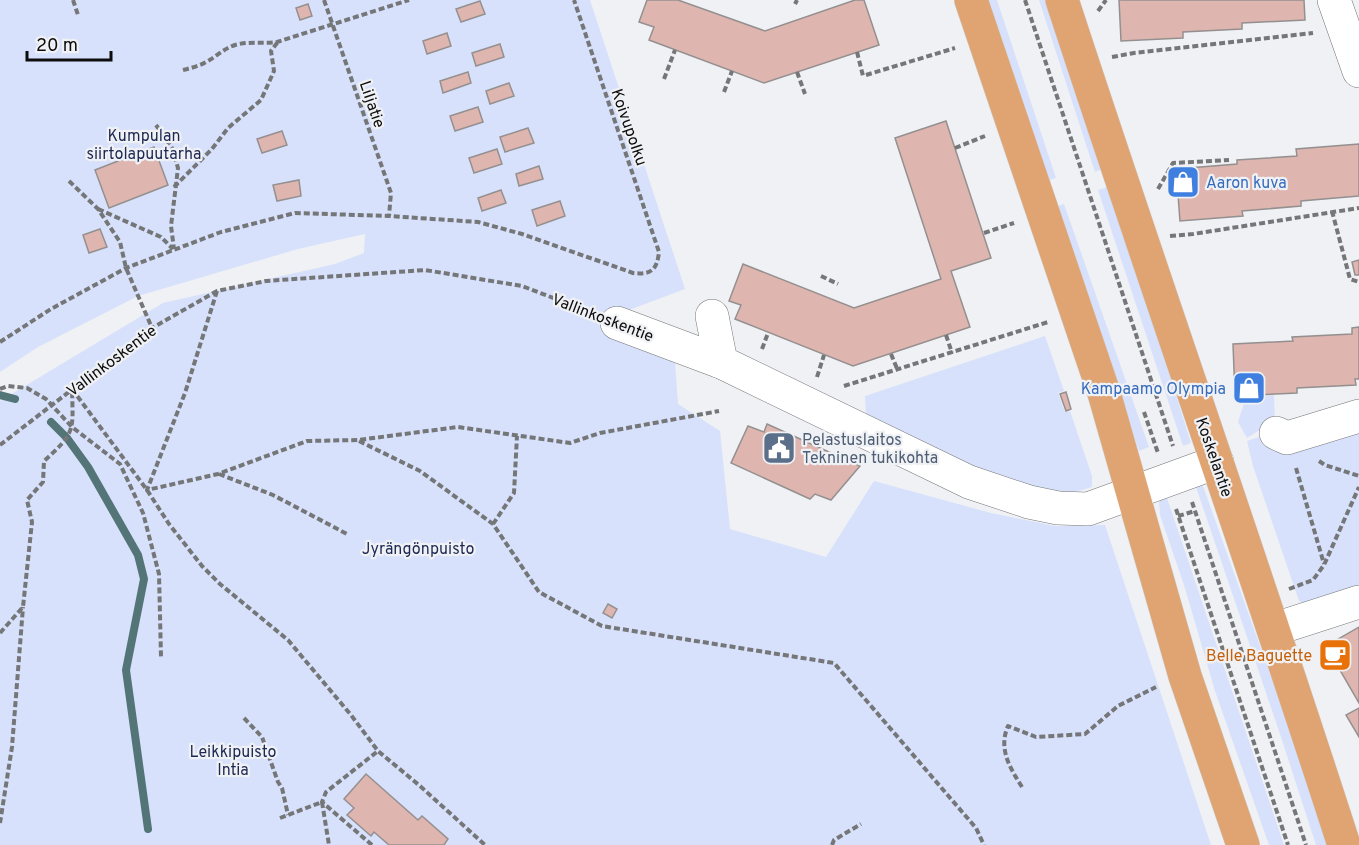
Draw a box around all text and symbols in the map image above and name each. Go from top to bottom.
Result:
scale bar [27,24,111,62]
text: 20 m [36,35,78,58]
street label: Liljatie [354,79,388,131]
street label: Koivupolku [606,87,651,169]
park label: Kumpulan siirtolapuutarha [87,127,201,165]
shop icon: Aaron kuva [1165,164,1201,200]
place label: Aaron kuva [1206,174,1287,194]
street label: Vallinkoskentie [549,290,656,347]
street label: Vallinkoskentie [63,321,161,402]
shop icon: Kampaamo Olympia [1231,370,1267,406]
place label: Kampaamo Olympia [1081,380,1226,400]
street label: Koskelantie [1190,415,1236,500]
public building icon: Pelastuslaitos Tekninen tukikohta [761,430,797,466]
place label: Pelastuslaitos Tekninen tukikohta [802,431,938,469]
park label: Jyrängönpuisto [362,540,474,560]
cafe icon: Belle Baguette [1317,637,1353,673]
place label: Belle Baguette [1206,647,1312,667]
park label: Leikkipuisto Intia [190,743,277,781]

